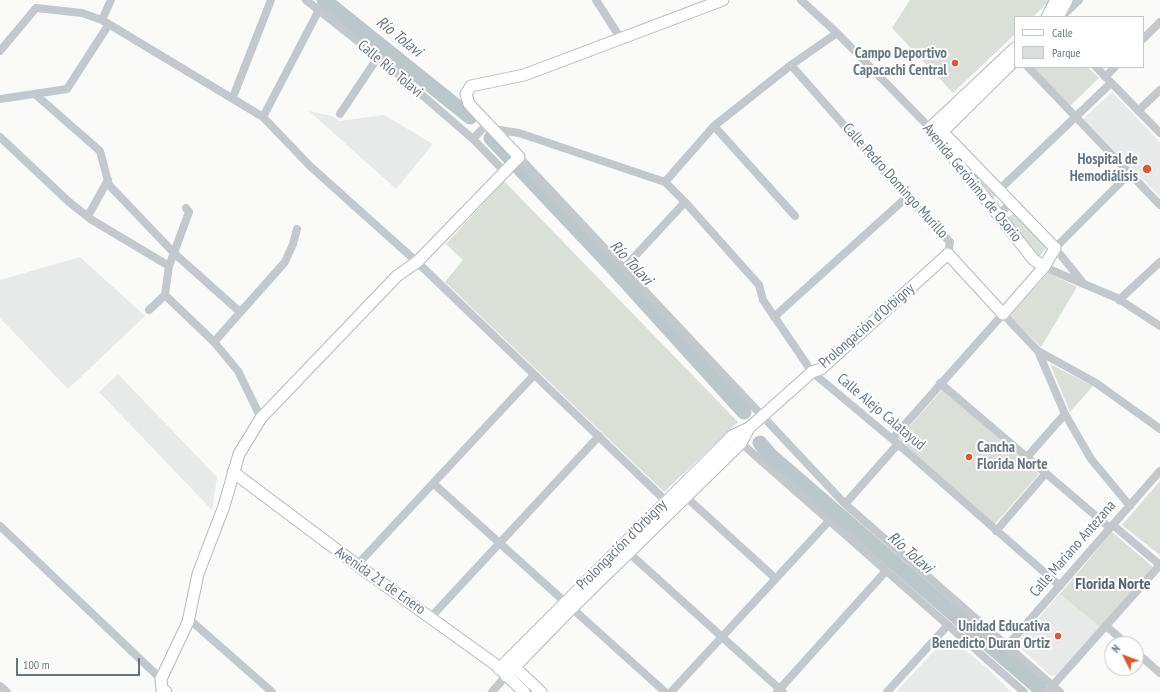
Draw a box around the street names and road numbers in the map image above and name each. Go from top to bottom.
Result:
street label: Calle Río Tolavi [354,37,426,101]
street label: Calle Pedro Domingo Murillo [839,120,951,242]
street label: Avenida Gerónimo de Osorio [919,120,1025,246]
street label: Prolongación d'Orbigny [816,280,918,372]
street label: Calle Alejo Calatayud [833,370,929,454]
street label: Prolongación d'Orbigny [573,496,671,594]
street label: Calle Mariano Antezana [1026,497,1120,601]
street label: Avenida 21 de Enero [331,543,429,619]

